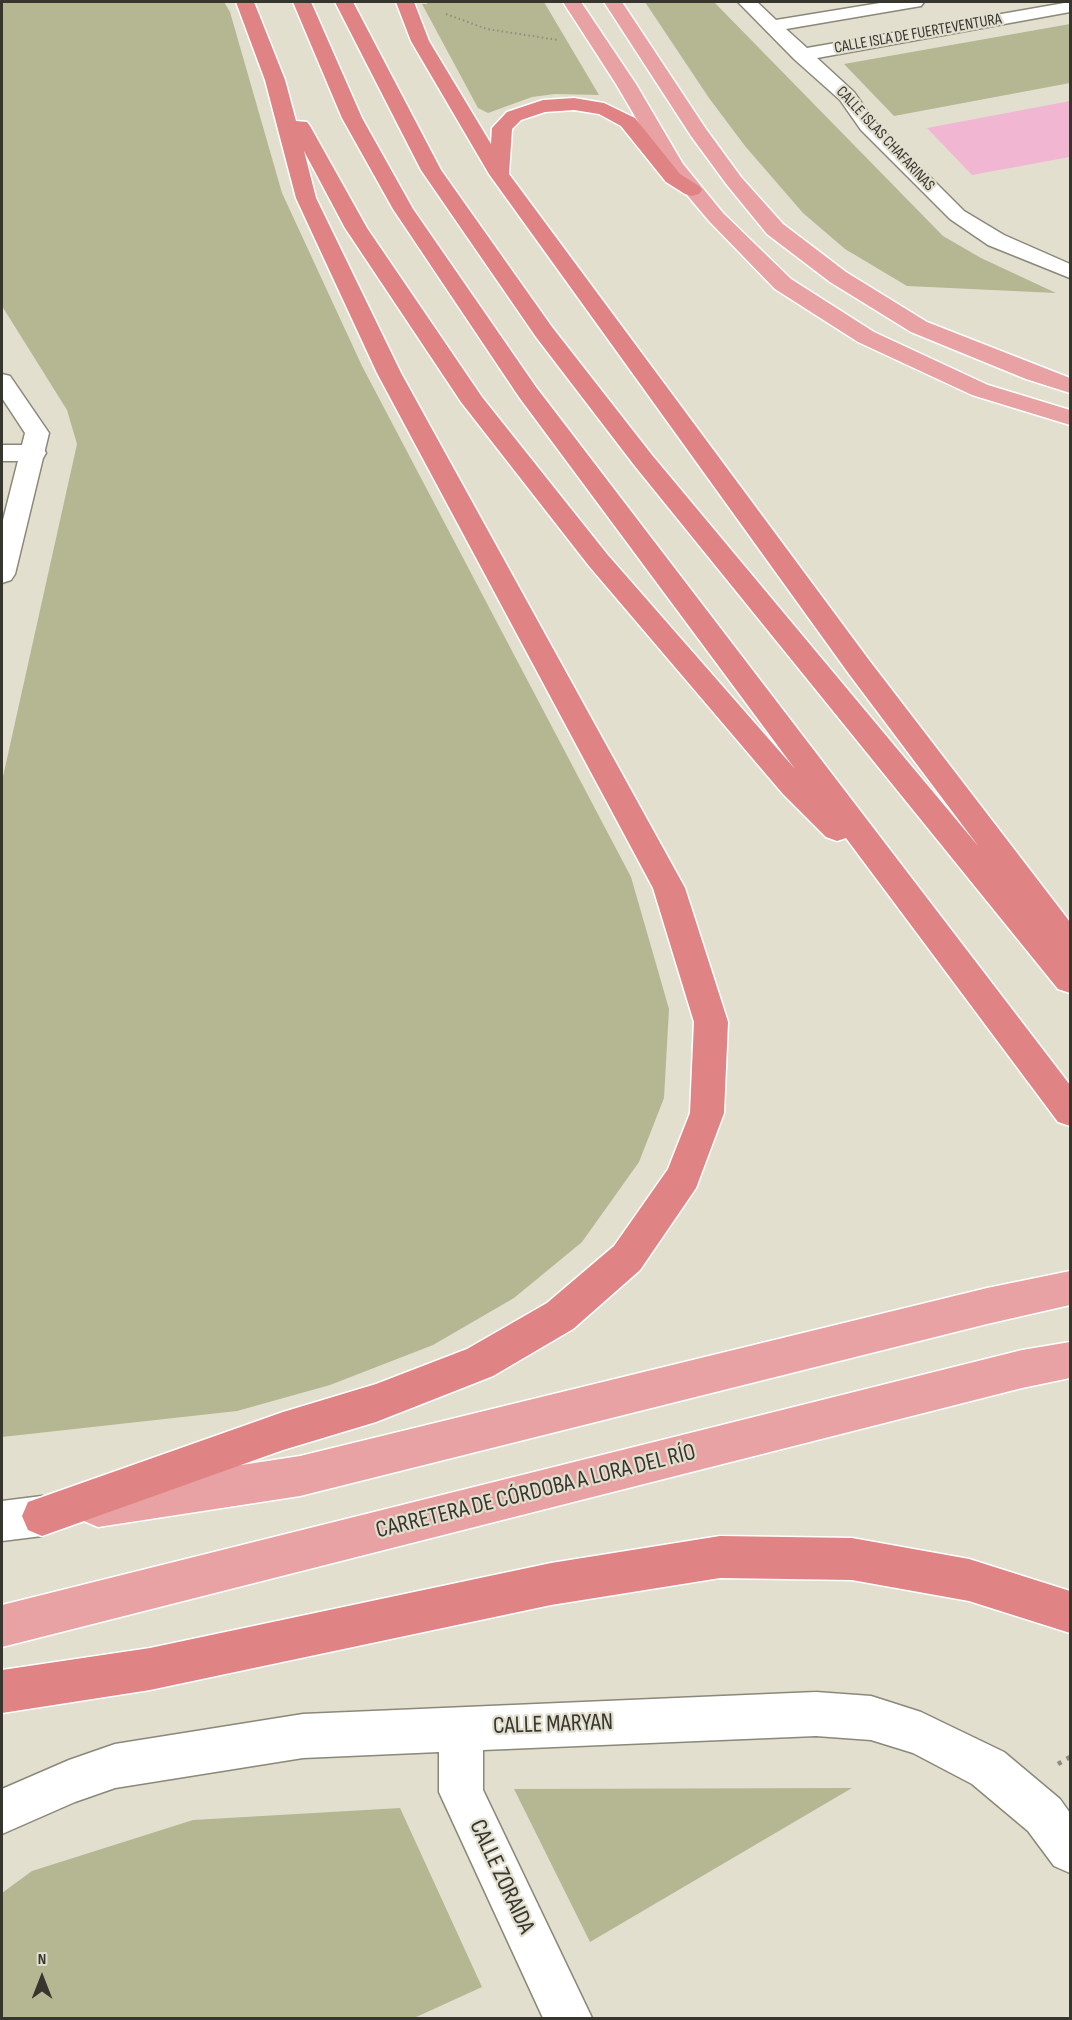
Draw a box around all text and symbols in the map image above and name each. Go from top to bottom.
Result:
street label: CALLE ISLA DE FUERTEVENTURA [833,10,1003,58]
street label: CALLE ISLAS CHAFARINAS [832,83,938,195]
street label: CARRETERA DE CÓRDOBA A LORA DEL RÍO [373,1438,699,1546]
street label: CALLE MARYAN [492,1709,614,1741]
street label: CALLE ZORAIDA [462,1815,540,1939]
north arrow [12,1948,72,2008]
text: N [38,1950,46,1969]

